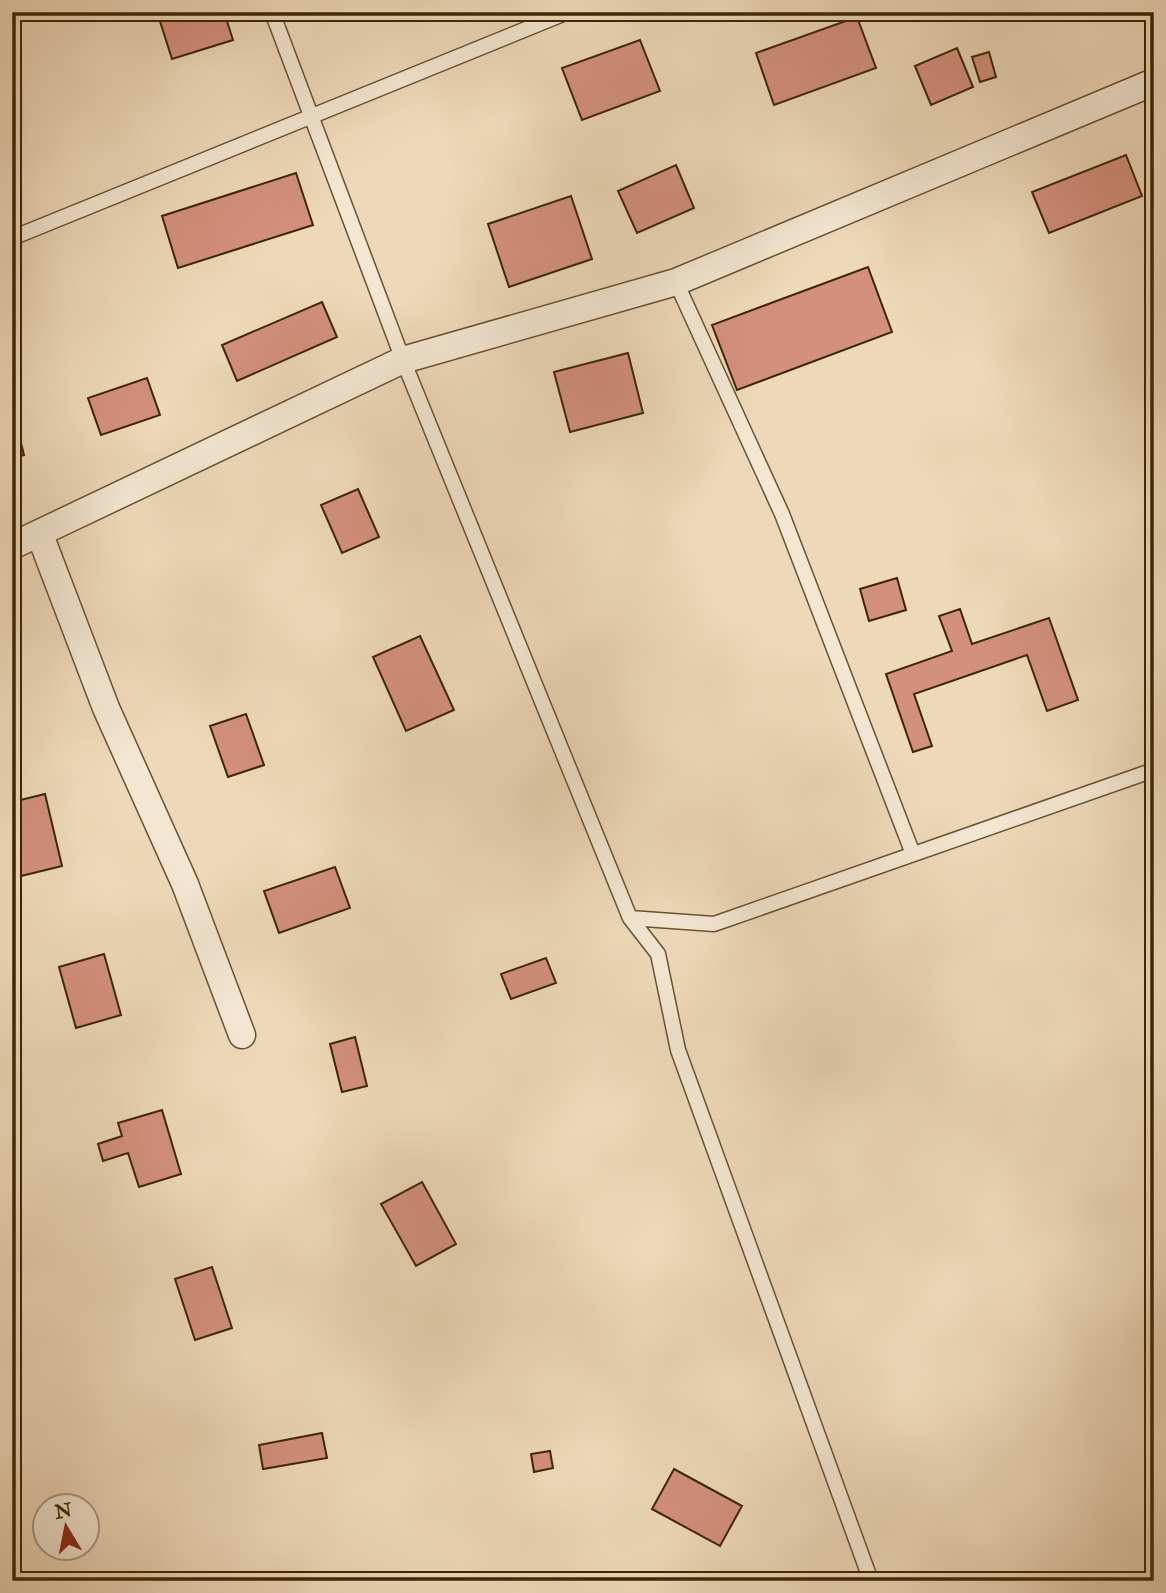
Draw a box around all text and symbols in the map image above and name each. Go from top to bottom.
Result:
north arrow [32,1492,102,1562]
text: N [52,1498,75,1525]

